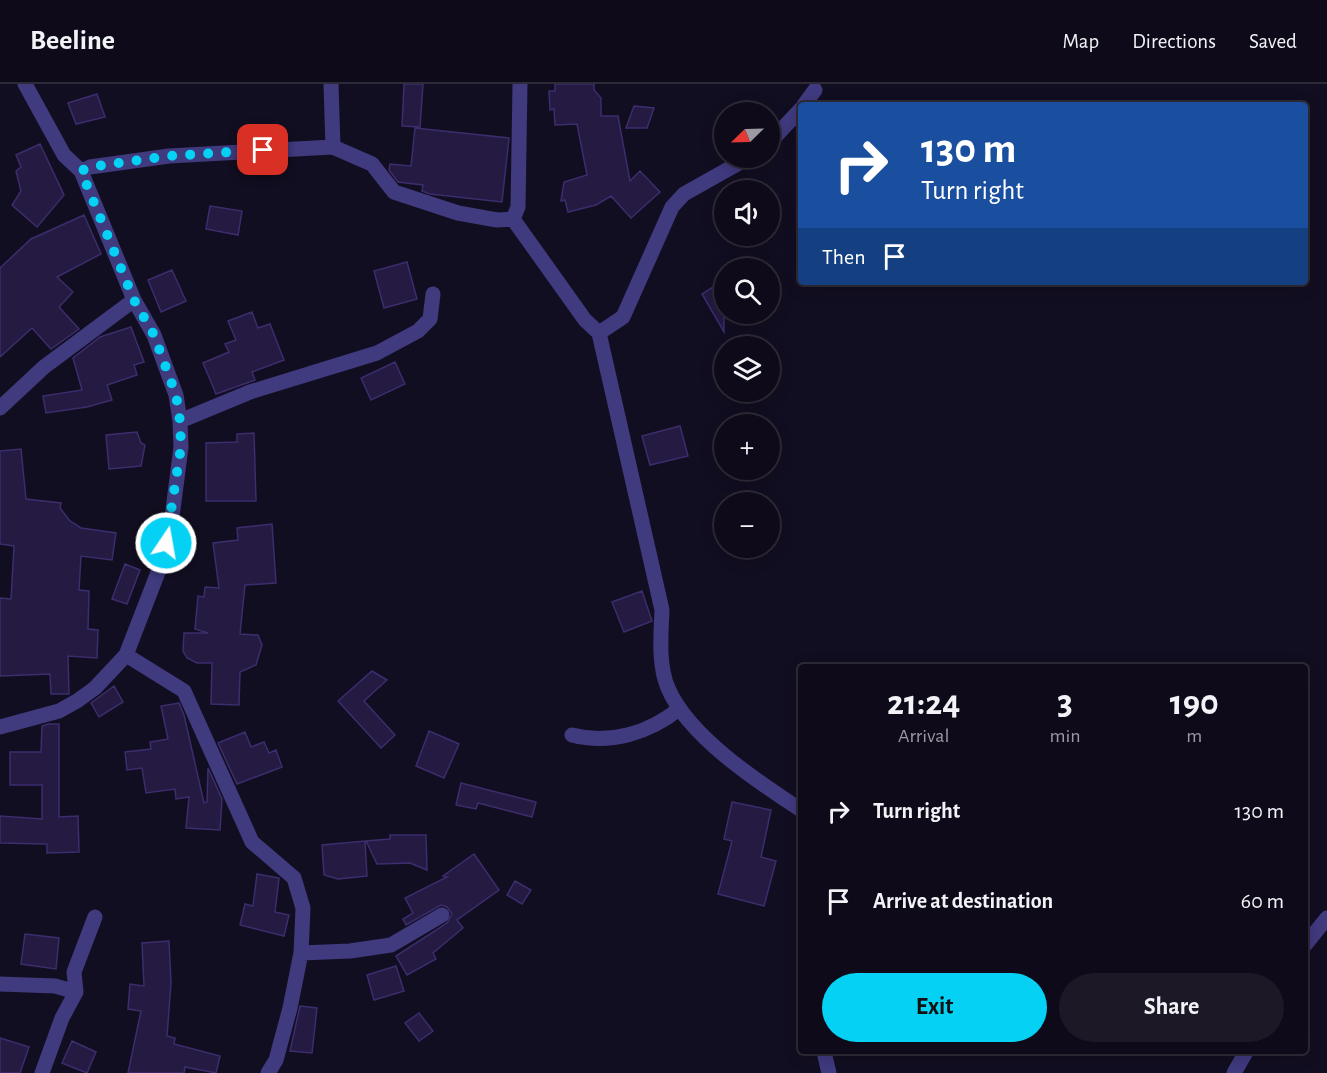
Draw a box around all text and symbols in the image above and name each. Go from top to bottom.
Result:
text: Beeline [30,27,115,55]
text: Map [1063,31,1099,52]
text: Directions [1132,31,1216,52]
text: Saved [1249,31,1297,52]
north arrow [714,102,780,168]
map controls [714,102,780,558]
pin [237,124,288,175]
icon: right [822,126,900,204]
text: 130 m [921,128,1016,170]
icon: arrive [246,133,279,166]
text: Turn right [921,177,1024,204]
button: sound [714,180,780,246]
icon: arrive [878,240,911,273]
text: Then [822,246,866,268]
button: search [714,258,780,324]
button: layers [714,336,780,402]
button: + [714,414,780,480]
button: − [714,492,780,558]
position arrow [134,511,198,575]
text: 21:24 [887,685,960,721]
text: 3 [1057,685,1073,721]
text: 190 [1170,685,1219,721]
text: Arrival [898,726,949,746]
text: min [1049,726,1081,746]
text: m [1186,726,1202,746]
icon: right [822,795,855,828]
text: Turn right [873,800,960,822]
text: 130 m [1235,800,1284,822]
icon: arrive [822,885,855,918]
text: Arrive at destination [873,890,1053,912]
text: 60 m [1241,890,1284,912]
button: Exit [822,973,1047,1042]
button: Share [1059,973,1284,1042]

